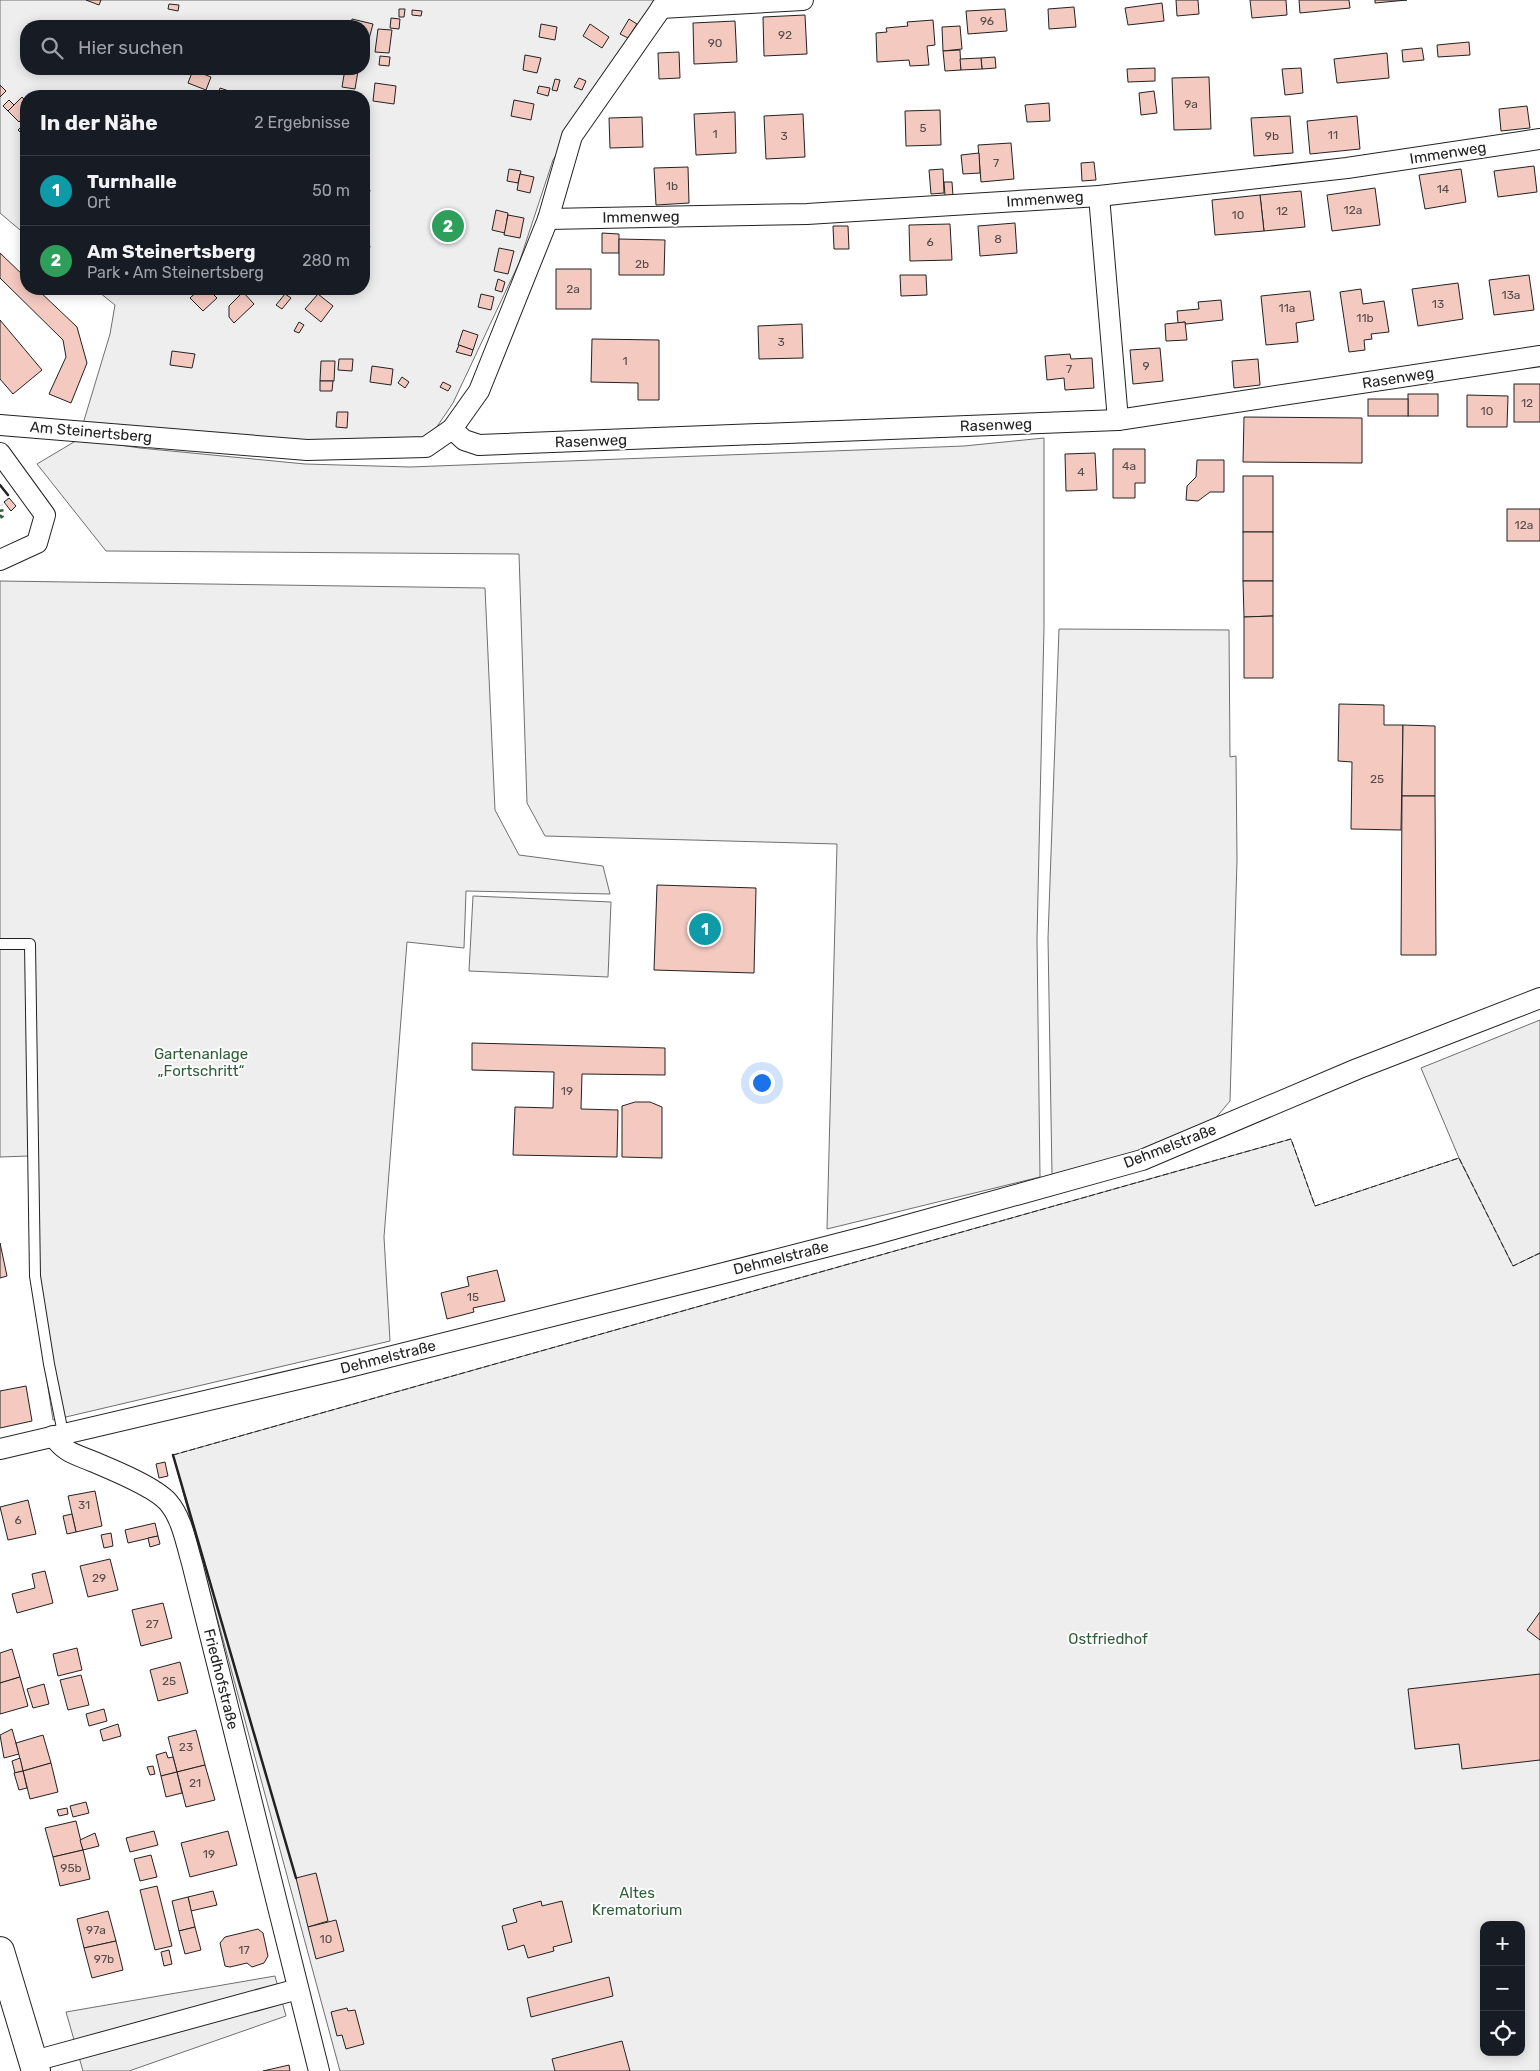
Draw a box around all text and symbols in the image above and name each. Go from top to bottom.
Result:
house number: 96 [980,14,994,28]
search box [20,20,370,75]
house number: 92 [778,28,792,42]
icon: search [38,34,66,62]
text: Hier suchen [78,36,184,59]
house number: 90 [708,36,722,50]
house number: 9a [1184,97,1198,111]
text: In der Nähe [40,110,158,135]
text: 2 Ergebnisse [254,113,350,132]
house number: 5 [919,121,927,135]
house number: 1 [712,127,718,141]
house number: 11 [1328,128,1338,142]
house number: 3 [780,129,788,143]
house number: 9b [1265,129,1279,143]
street label: Immenweg [1408,138,1488,168]
house number: 7 [993,156,999,170]
text: Turnhalle [87,170,177,193]
house number: 1b [666,179,678,193]
text: 1 [52,181,60,200]
text: 50 m [312,181,350,200]
house number: 14 [1437,182,1450,196]
street label: Immenweg [1006,187,1084,211]
text: Ort [87,193,110,212]
house number: 12a [1344,203,1362,217]
house number: 12 [1276,204,1288,218]
pin: 2 [432,207,464,245]
street label: Immenweg [602,207,680,227]
house number: 10 [1232,208,1244,222]
house number: 8 [994,232,1002,246]
house number: 6 [926,235,934,249]
text: Am Steinertsberg [87,240,256,263]
text: 2 [51,251,61,270]
text: 280 m [302,251,350,270]
house number: 2b [635,257,649,271]
text: Park · Am Steinertsberg [87,263,264,282]
house number: 2a [566,282,580,296]
house number: 13a [1502,288,1520,302]
house number: 13 [1432,297,1444,311]
house number: 11a [1279,301,1295,315]
house number: 11b [1356,311,1374,325]
house number: 3 [777,335,785,349]
house number: 1 [622,354,628,368]
house number: 9 [1142,359,1150,373]
house number: 7 [1066,362,1072,376]
street label: Rasenweg [1361,363,1435,393]
house number: 12 [1521,396,1533,410]
house number: 10 [1481,404,1493,418]
street label: Rasenweg [960,415,1032,435]
street label: Am Steinertsberg [29,418,153,446]
street label: Rasenweg [555,431,627,451]
house number: 4a [1122,459,1136,473]
house number: 4 [1077,465,1085,479]
house number: 12a [1515,518,1533,532]
house number: 25 [1370,772,1384,786]
pin: 1 [689,910,721,948]
park label: Gartenanlage „Fortschritt“ [154,1045,248,1080]
your location [749,1070,775,1096]
house number: 19 [561,1084,573,1098]
street label: Dehmelstraße [1121,1120,1219,1172]
street label: Dehmelstraße [731,1237,831,1279]
house number: 15 [467,1290,479,1304]
street label: Dehmelstraße [338,1336,438,1378]
house number: 31 [78,1498,90,1512]
house number: 6 [14,1513,22,1527]
house number: 29 [92,1571,106,1585]
house number: 27 [145,1617,159,1631]
street label: Friedhofstraße [200,1627,242,1731]
park label: Ostfriedhof [1068,1630,1148,1648]
house number: 25 [162,1674,176,1688]
house number: 23 [179,1740,193,1754]
house number: 21 [189,1776,201,1790]
house number: 19 [203,1847,215,1861]
house number: 95b [60,1861,82,1875]
park label: Altes Krematorium [592,1884,682,1919]
map controls [1480,1921,1525,2056]
button: + [1480,1921,1525,1966]
house number: 97a [86,1923,106,1937]
house number: 10 [320,1932,332,1946]
house number: 17 [238,1943,250,1957]
house number: 97b [94,1952,114,1966]
button: − [1480,1966,1525,2011]
button: locate [1480,2011,1525,2056]

